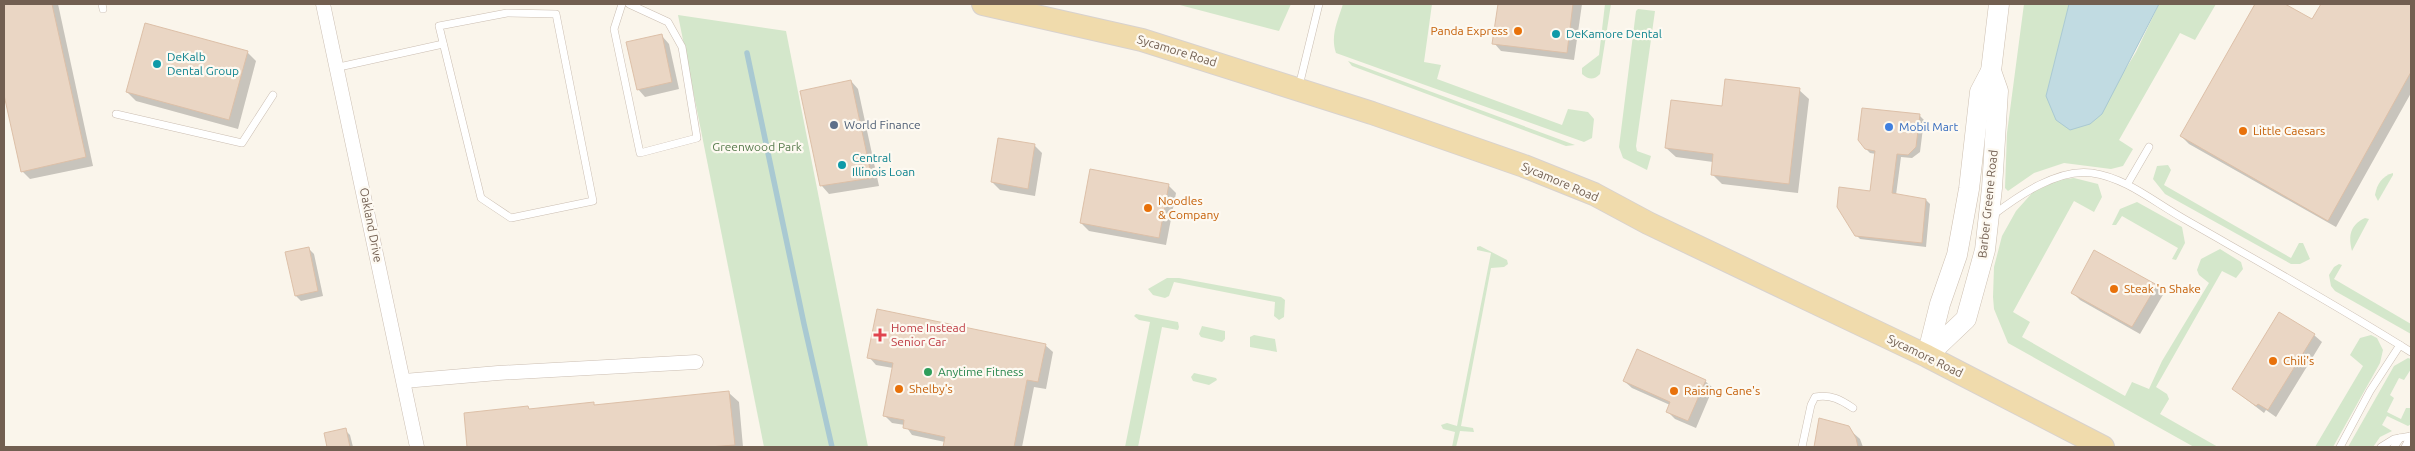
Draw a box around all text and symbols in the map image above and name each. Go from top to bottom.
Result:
place label: Panda Express [1430,24,1508,37]
marker: Panda Express [1512,25,1524,37]
place label: DeKamore Dental [1566,27,1662,40]
marker: DeKamore Dental [1550,28,1562,40]
street label: Sycamore Road [1136,32,1219,69]
place label: DeKalb Dental Group [167,50,239,77]
marker: DeKalb Dental Group [151,58,163,70]
place label: World Finance [844,118,921,131]
marker: World Finance [828,119,840,131]
place label: Mobil Mart [1899,120,1958,133]
marker: Mobil Mart [1883,121,1895,133]
place label: Little Caesars [2253,124,2325,137]
marker: Little Caesars [2237,125,2249,137]
park label: Greenwood Park [712,140,802,153]
street label: Barber Greene Road [1975,149,2000,259]
place label: Central Illinois Loan [852,151,915,178]
marker: Central Illinois Loan [836,159,848,171]
street label: Sycamore Road [1520,159,1601,204]
street label: Oakland Drive [358,186,385,263]
place label: Noodles & Company [1158,194,1219,221]
marker: Noodles & Company [1142,202,1154,214]
place label: Steak 'n Shake [2124,282,2201,295]
marker: Steak 'n Shake [2108,283,2120,295]
place label: Home Instead Senior Car [891,321,966,348]
marker: Home Instead Senior Car [873,328,887,342]
street label: Sycamore Road [1885,332,1965,379]
place label: Chili's [2283,354,2314,367]
marker: Chili's [2267,355,2279,367]
place label: Anytime Fitness [938,365,1024,378]
marker: Anytime Fitness [922,366,934,378]
place label: Shelby's [909,382,953,395]
marker: Shelby's [893,383,905,395]
place label: Raising Cane's [1684,384,1760,397]
marker: Raising Cane's [1668,385,1680,397]

